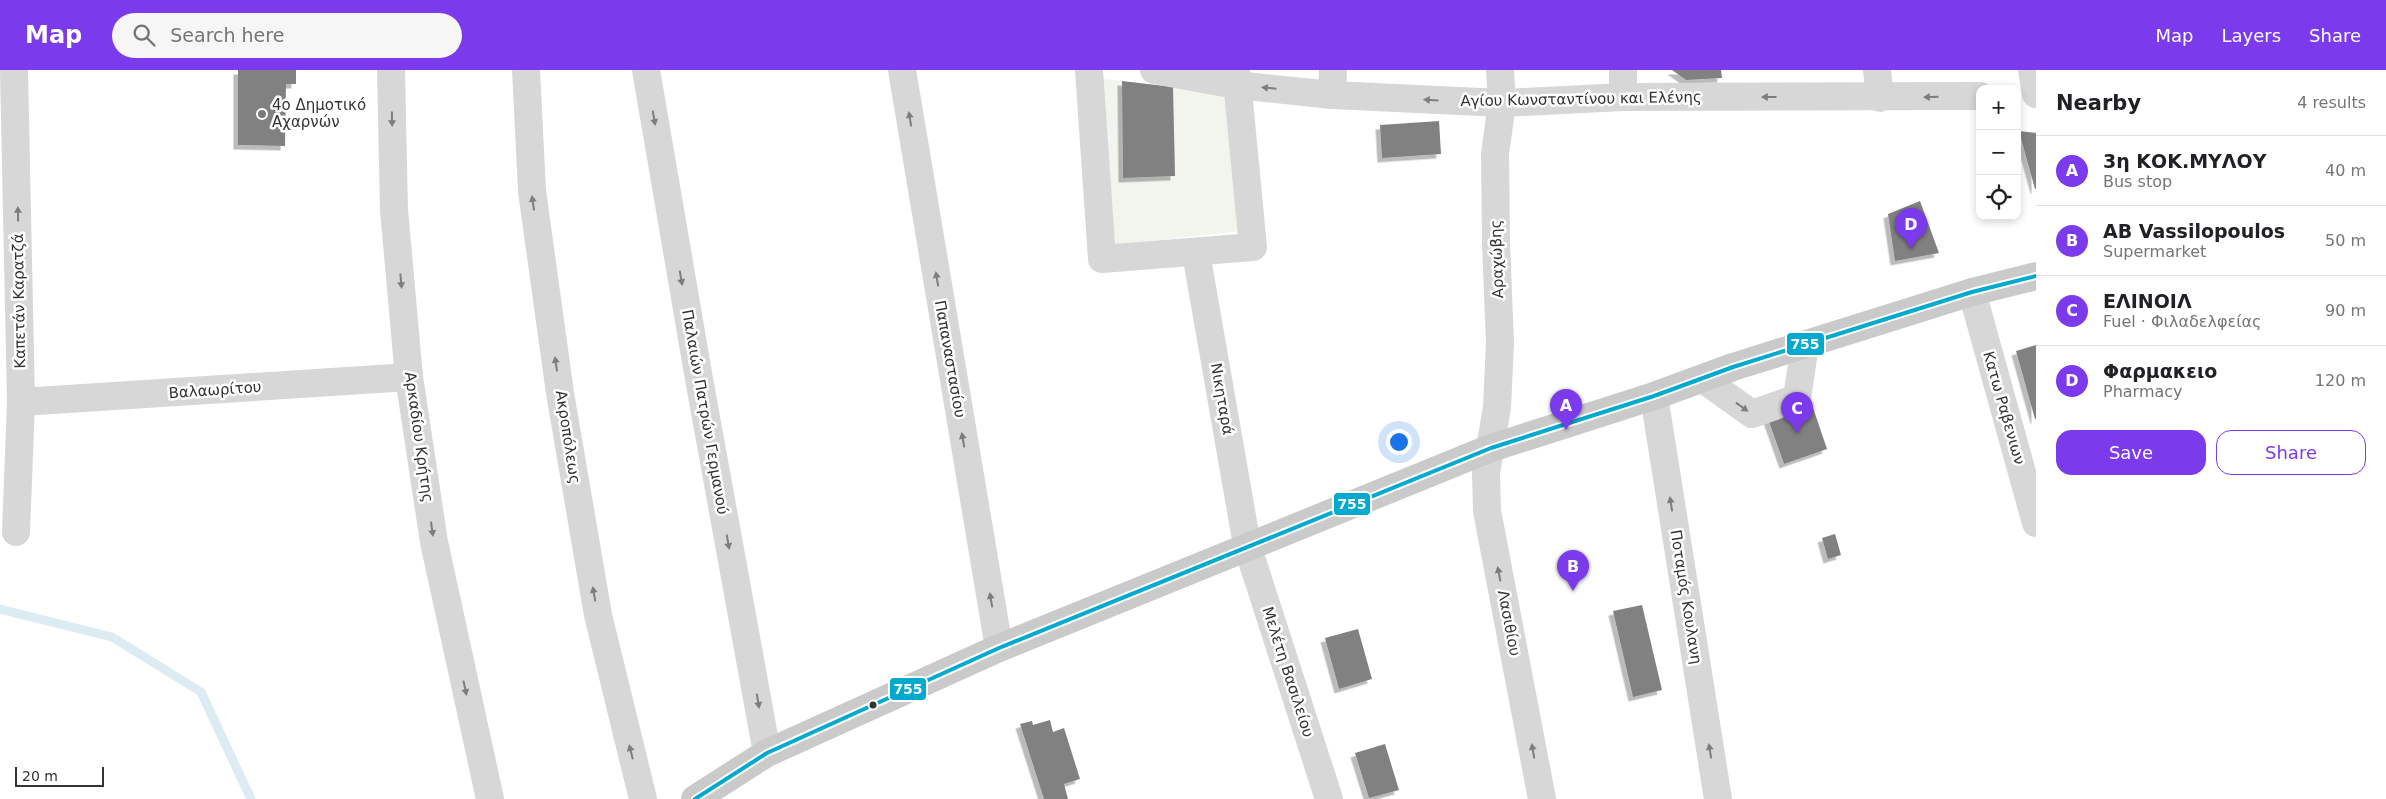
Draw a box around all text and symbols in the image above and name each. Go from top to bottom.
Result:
search box [112,13,462,58]
text: Map [25,21,82,49]
icon: search [130,21,158,49]
text: Search here [170,24,284,46]
text: Map [2155,25,2193,46]
text: Layers [2221,25,2281,46]
text: Share [2309,25,2361,46]
one-way arrow [1261,84,1277,92]
map controls [1976,85,2021,220]
button: + [1976,85,2021,130]
street label: Αγίου Κωνσταντίνου και Ελένης [1460,88,1702,110]
text: Nearby [2056,91,2141,115]
one-way arrow [1760,93,1776,101]
one-way arrow [1923,93,1939,101]
text: 4 results [2297,93,2366,112]
place label: 4ο Δημοτικό Αχαρνών [272,96,366,131]
one-way arrow [1423,96,1439,104]
marker: 4ο Δημοτικό Αχαρνών [256,108,268,120]
one-way arrow [651,110,659,126]
one-way arrow [388,111,396,127]
one-way arrow [906,111,914,127]
button: − [1976,130,2021,175]
text: 3η ΚΟΚ.ΜΥΛΟΥ [2103,150,2266,172]
text: A [2066,161,2078,180]
text: 40 m [2325,161,2366,180]
text: Bus stop [2103,172,2172,191]
button: locate [1976,175,2021,220]
one-way arrow [529,195,537,211]
one-way arrow [14,205,22,221]
pin: D [1895,208,1927,249]
street label: Αραχώβης [1487,219,1507,299]
text: AB Vassilopoulos [2103,220,2285,242]
text: B [2066,231,2078,250]
text: 50 m [2325,231,2366,250]
street label: Καπετάν Καρατζά [9,233,29,369]
text: Supermarket [2103,242,2206,261]
one-way arrow [678,271,686,287]
one-way arrow [932,271,940,287]
one-way arrow [397,273,405,289]
text: ΕΛΙΝΟΙΛ [2103,290,2192,312]
street label: Παπαναστασίου [931,299,969,419]
text: C [2066,301,2078,320]
text: 90 m [2325,301,2366,320]
street label: Παλαιών Πατρών Γερμανού [678,308,732,516]
text: Fuel · Φιλαδελφείας [2103,312,2262,331]
line badge: 755 [1786,332,1825,356]
text: 755 [1790,336,1820,352]
street label: Κατω Ραβενιων [1979,349,2029,467]
one-way arrow [552,356,560,372]
text: Φαρμακειο [2103,360,2217,382]
street label: Νικηταρά [1207,361,1237,437]
street label: Αρκαδίου Κρήτης [401,371,437,503]
text: D [2065,371,2079,390]
text: 120 m [2315,371,2366,390]
street label: Βαλαωρίτου [168,378,262,402]
text: Pharmacy [2103,382,2183,401]
street label: Ακροπόλεως [552,389,584,485]
pin: A [1550,389,1582,430]
pin: C [1781,392,1813,433]
one-way arrow [1735,402,1748,413]
your location [1386,429,1412,455]
button: Save [2056,430,2206,475]
button: Share [2216,430,2366,475]
one-way arrow [959,431,967,447]
line badge: 755 [1333,492,1371,516]
text: 755 [1337,496,1367,512]
one-way arrow [1667,496,1675,512]
one-way arrow [428,521,436,537]
street label: Ποταμός Κουλανη [1666,528,1706,666]
one-way arrow [725,534,733,550]
pin: B [1557,550,1589,591]
one-way arrow [1495,566,1503,582]
one-way arrow [589,585,597,601]
street label: Λασιθίου [1494,588,1524,658]
one-way arrow [986,592,994,608]
street label: Μελέτη Βασιλείου [1258,605,1318,739]
line badge: 755 [889,677,927,701]
one-way arrow [461,680,469,695]
text: 755 [893,681,923,697]
one-way arrow [754,694,762,710]
unlabelled marker [868,700,878,710]
one-way arrow [1706,742,1714,758]
one-way arrow [1529,743,1537,759]
one-way arrow [627,744,635,759]
scale bar [15,764,104,787]
text: 20 m [22,768,58,784]

